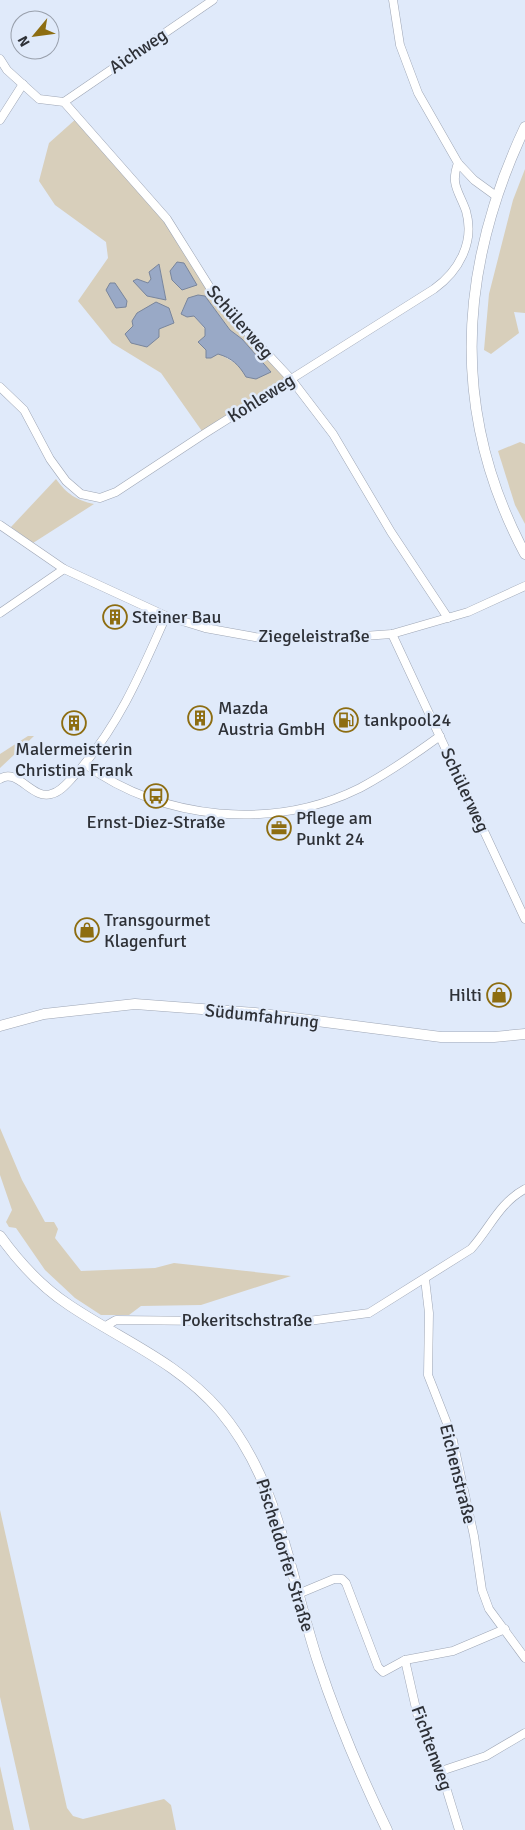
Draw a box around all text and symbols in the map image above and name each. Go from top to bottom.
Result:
north arrow [10,10,60,60]
street label: Aichweg [105,24,171,78]
text: N [14,33,34,49]
street label: Schülerweg [202,281,278,363]
street label: Kohleweg [223,369,299,427]
building icon: Steiner Bau [102,604,128,630]
place label: Steiner Bau [132,606,221,628]
street label: Ziegeleistraße [258,625,370,647]
place label: Mazda Austria GmbH [218,697,325,740]
building icon: Mazda Austria GmbH [187,705,213,731]
fuel station icon: tankpool24 [333,707,359,733]
place label: tankpool24 [364,709,452,731]
building icon: Malermeisterin Christina Frank [61,710,87,736]
place label: Malermeisterin Christina Frank [15,738,133,781]
street label: Schülerweg [436,744,494,836]
bus stop icon: Ernst-Diez-Straße [143,783,169,809]
place label: Pflege am Punkt 24 [296,807,372,850]
place label: Ernst-Diez-Straße [87,811,225,833]
office icon: Pflege am Punkt 24 [266,815,292,841]
place label: Transgourmet Klagenfurt [104,909,210,952]
shop icon: Transgourmet Klagenfurt [74,917,100,943]
shop icon: Hilti [486,982,512,1008]
place label: Hilti [449,984,482,1006]
street label: Südumfahrung [204,999,320,1033]
street label: Pokeritschstraße [181,1309,313,1331]
street label: Eichenstraße [435,1422,481,1526]
street label: Pischeldorfer Straße [251,1476,319,1634]
street label: Fichtenweg [407,1703,457,1793]

